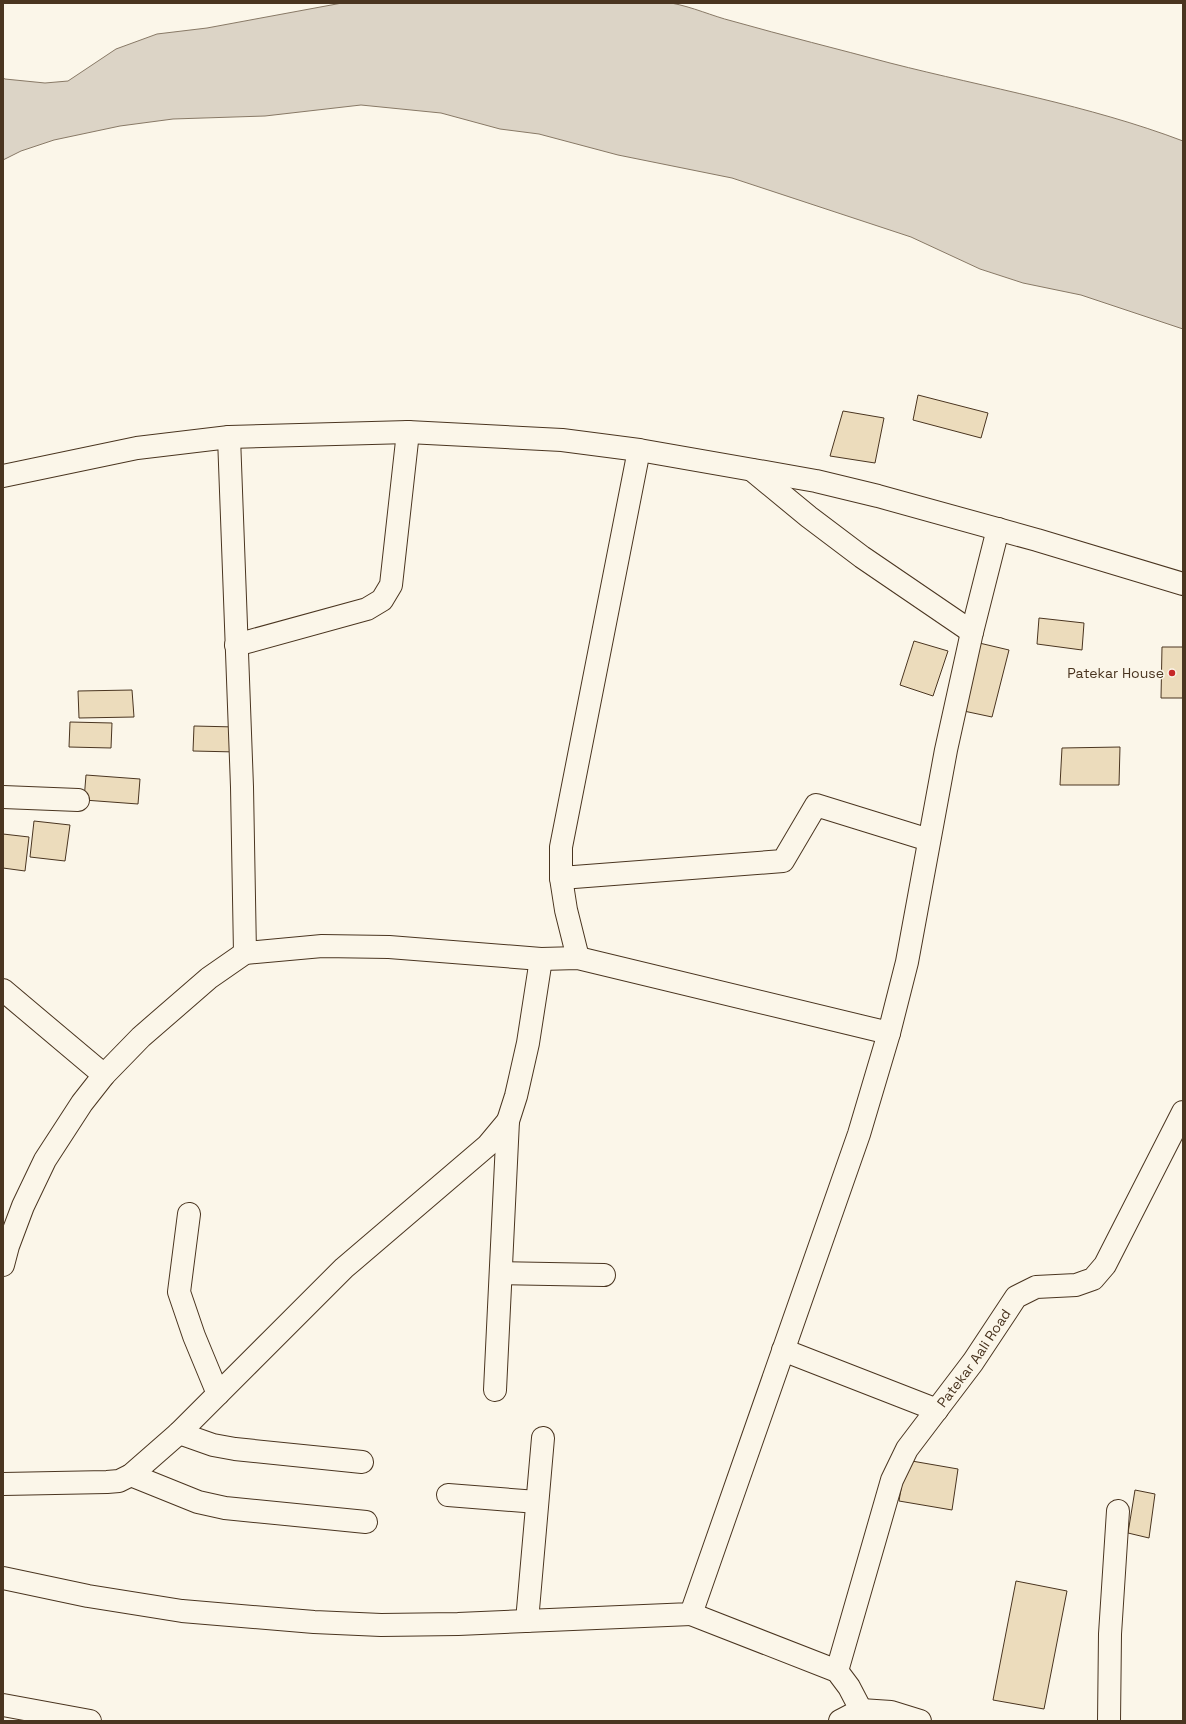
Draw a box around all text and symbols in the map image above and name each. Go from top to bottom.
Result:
place label: Patekar House [1067,664,1164,682]
marker: Patekar House [1167,668,1177,678]
street label: Patekar Aali Road [933,1306,1015,1411]

